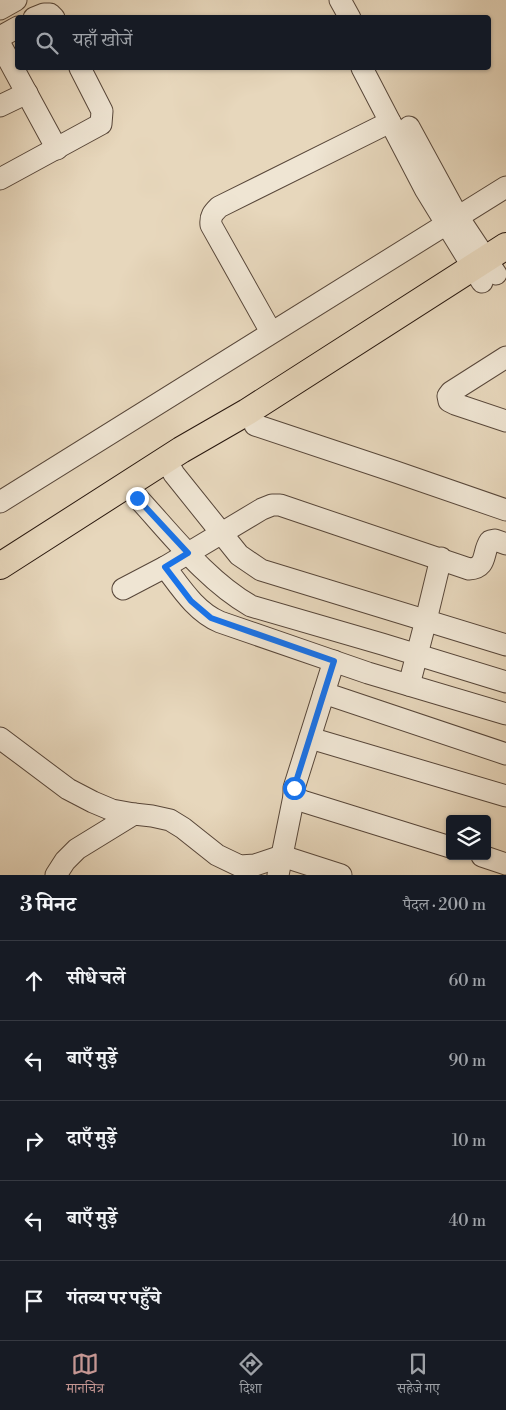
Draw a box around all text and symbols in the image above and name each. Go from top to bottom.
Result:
search box [15,15,491,70]
text: यहाँ खोजें [73,28,133,52]
icon: search [33,29,61,57]
route end [126,487,149,510]
route start [283,777,306,800]
map controls [446,815,491,860]
button: layers [446,815,491,860]
text: 3 मिनट [20,892,76,918]
text: पैदल · 200 m [403,895,486,915]
text: सीधे चलें [67,966,125,990]
icon: ahead [20,967,48,995]
text: 60 m [448,971,486,991]
text: बाएँ मुड़ें [67,1046,117,1070]
icon: left [20,1047,48,1075]
text: 90 m [448,1051,486,1071]
text: दाएँ मुड़ें [67,1126,117,1150]
icon: right [20,1127,48,1155]
text: 10 m [452,1131,486,1151]
text: बाएँ मुड़ें [67,1206,117,1230]
icon: left [20,1207,48,1235]
text: 40 m [449,1211,486,1231]
text: गंतव्य पर पहुँचे [67,1286,161,1310]
icon: arrive [20,1287,48,1315]
tab: मानचित्र [66,1350,104,1402]
tab: दिशा [237,1350,265,1402]
tab: सहेजे गए [397,1350,440,1402]

